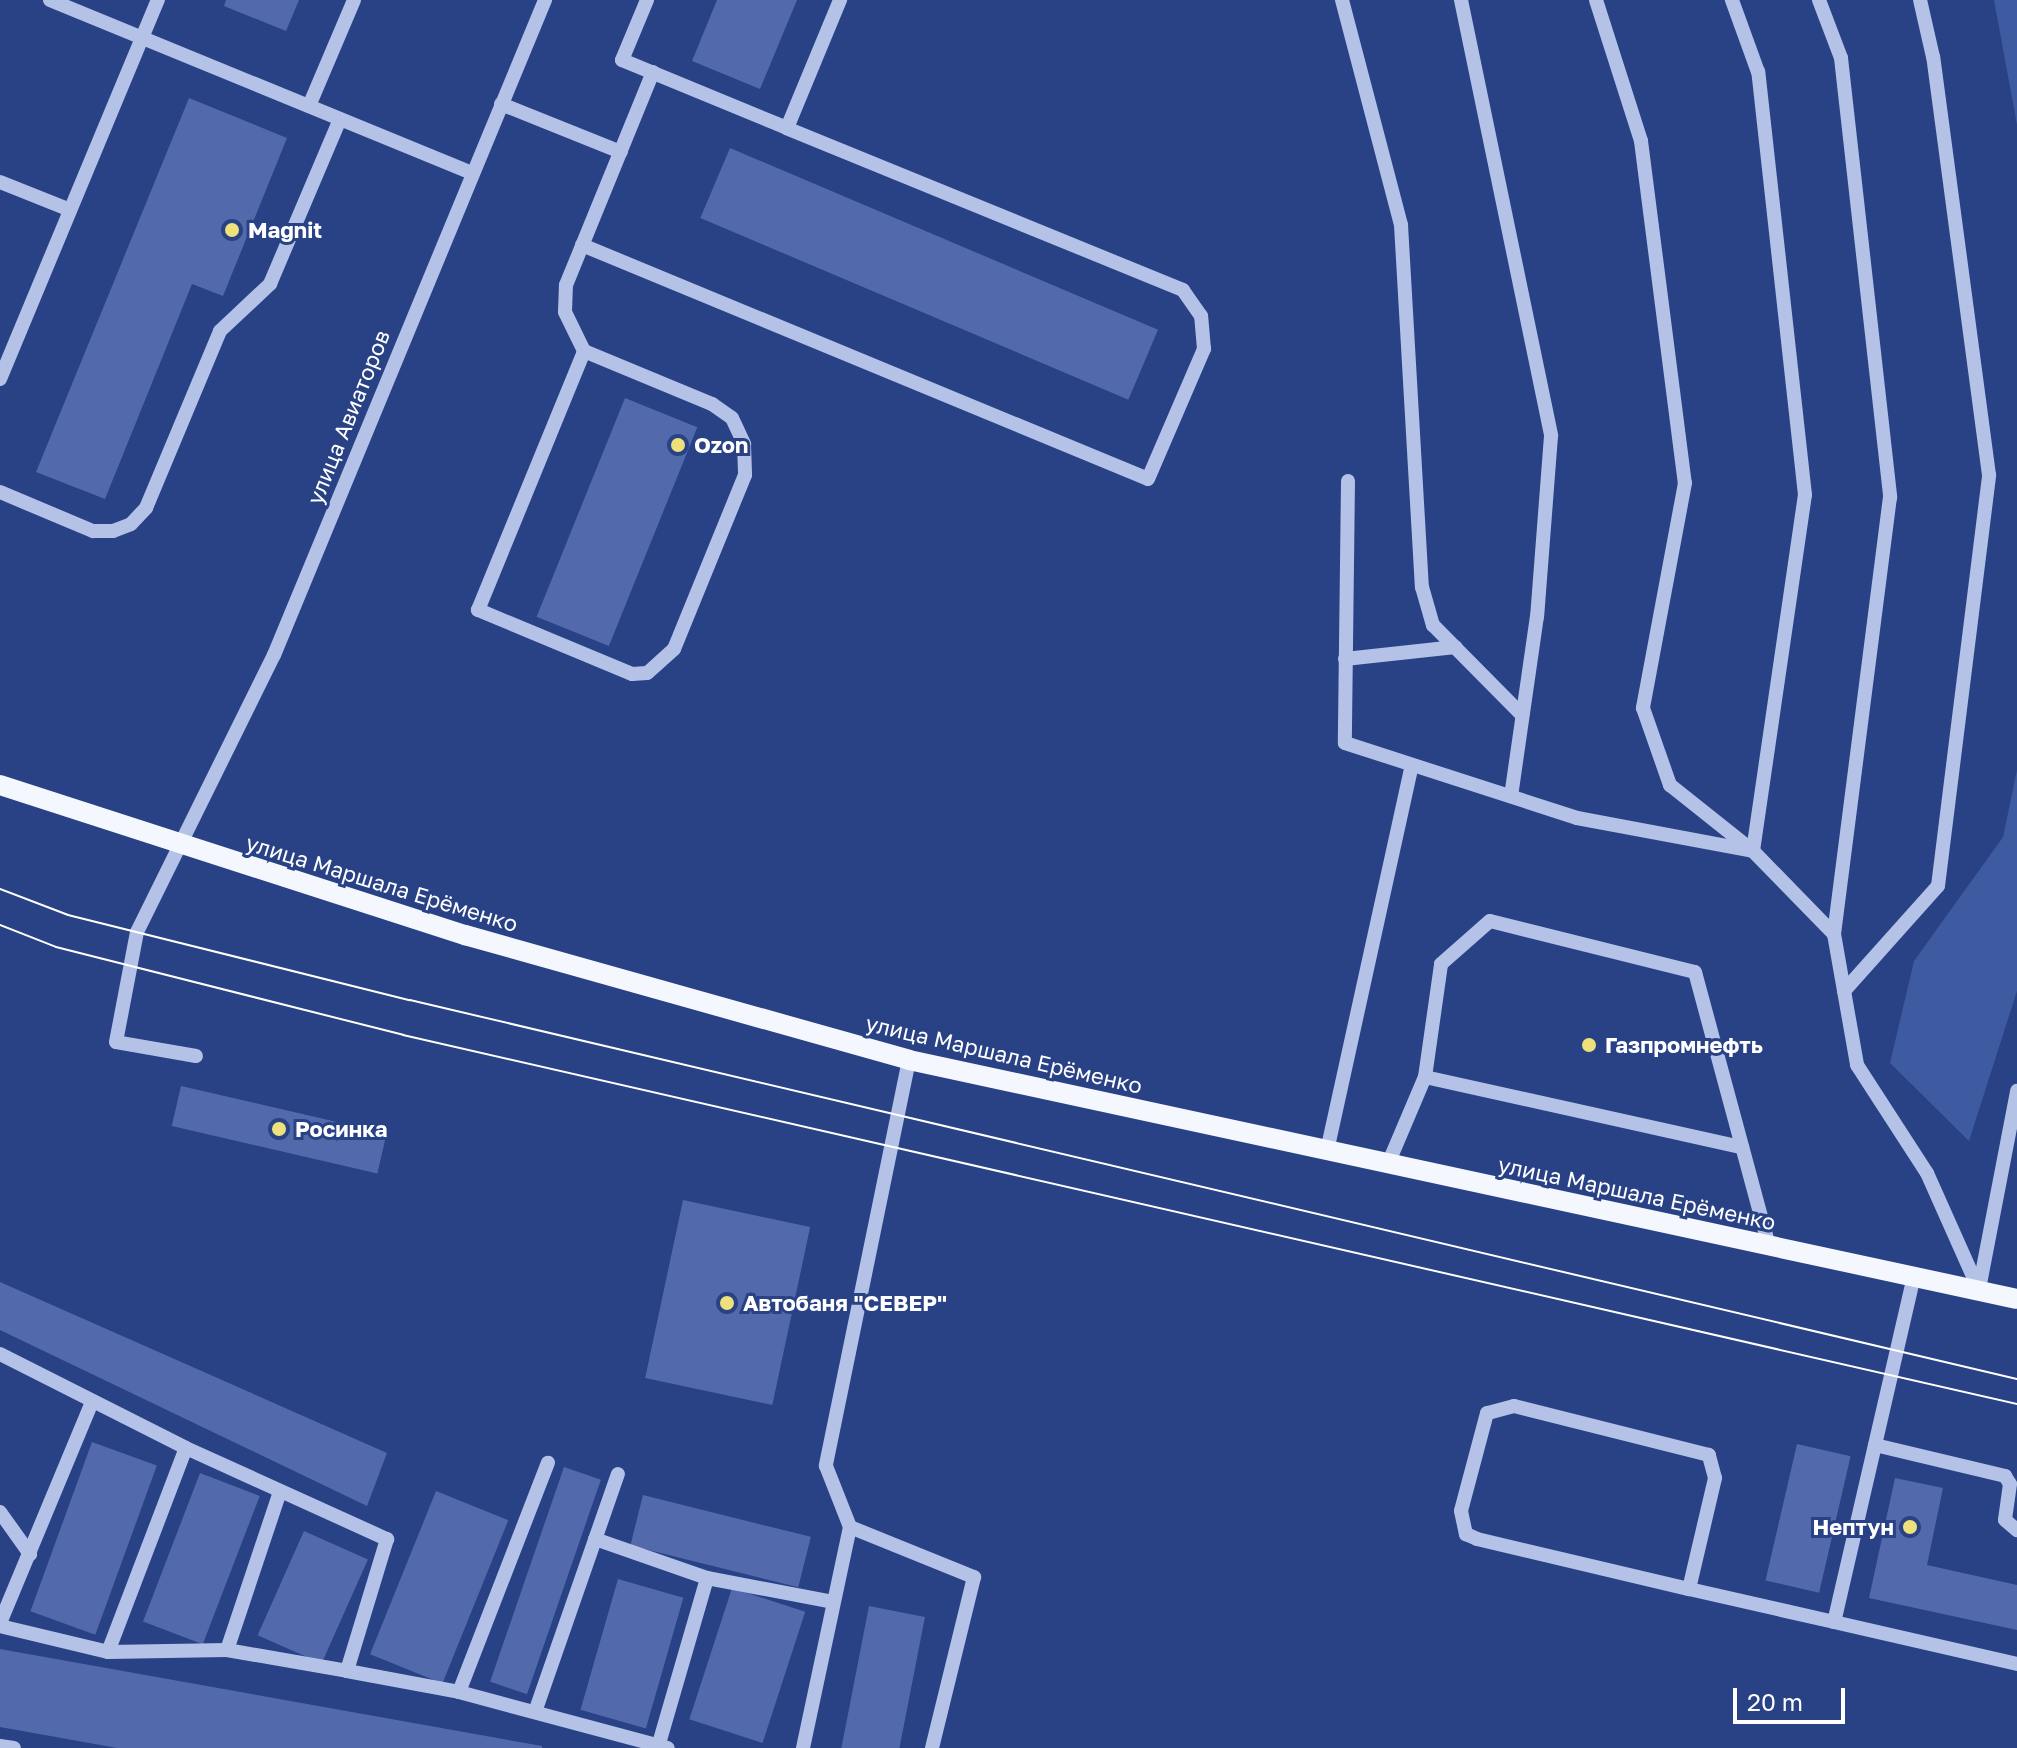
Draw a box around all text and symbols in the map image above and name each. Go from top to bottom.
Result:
place label: Magnit [248,217,322,243]
marker: Magnit [223,221,241,239]
street label: улица Авиаторов [301,326,395,508]
place label: Ozon [694,432,748,458]
marker: Ozon [669,436,687,454]
street label: улица Маршала Ерёменко [243,829,521,937]
street label: улица Маршала Ерёменко [863,1009,1145,1099]
place label: Газпромнефть [1605,1032,1763,1058]
marker: Газпромнефть [1580,1036,1598,1054]
place label: Росинка [295,1116,388,1142]
marker: Росинка [270,1120,288,1138]
street label: улица Маршала Ерёменко [1496,1151,1778,1235]
place label: Автобаня "СЕВЕР" [743,1290,947,1316]
marker: Автобаня "СЕВЕР" [718,1294,736,1312]
place label: Нептун [1813,1514,1894,1540]
marker: Нептун [1901,1518,1919,1536]
scale bar [1737,1672,1849,1722]
text: 20 m [1747,1687,1803,1716]

